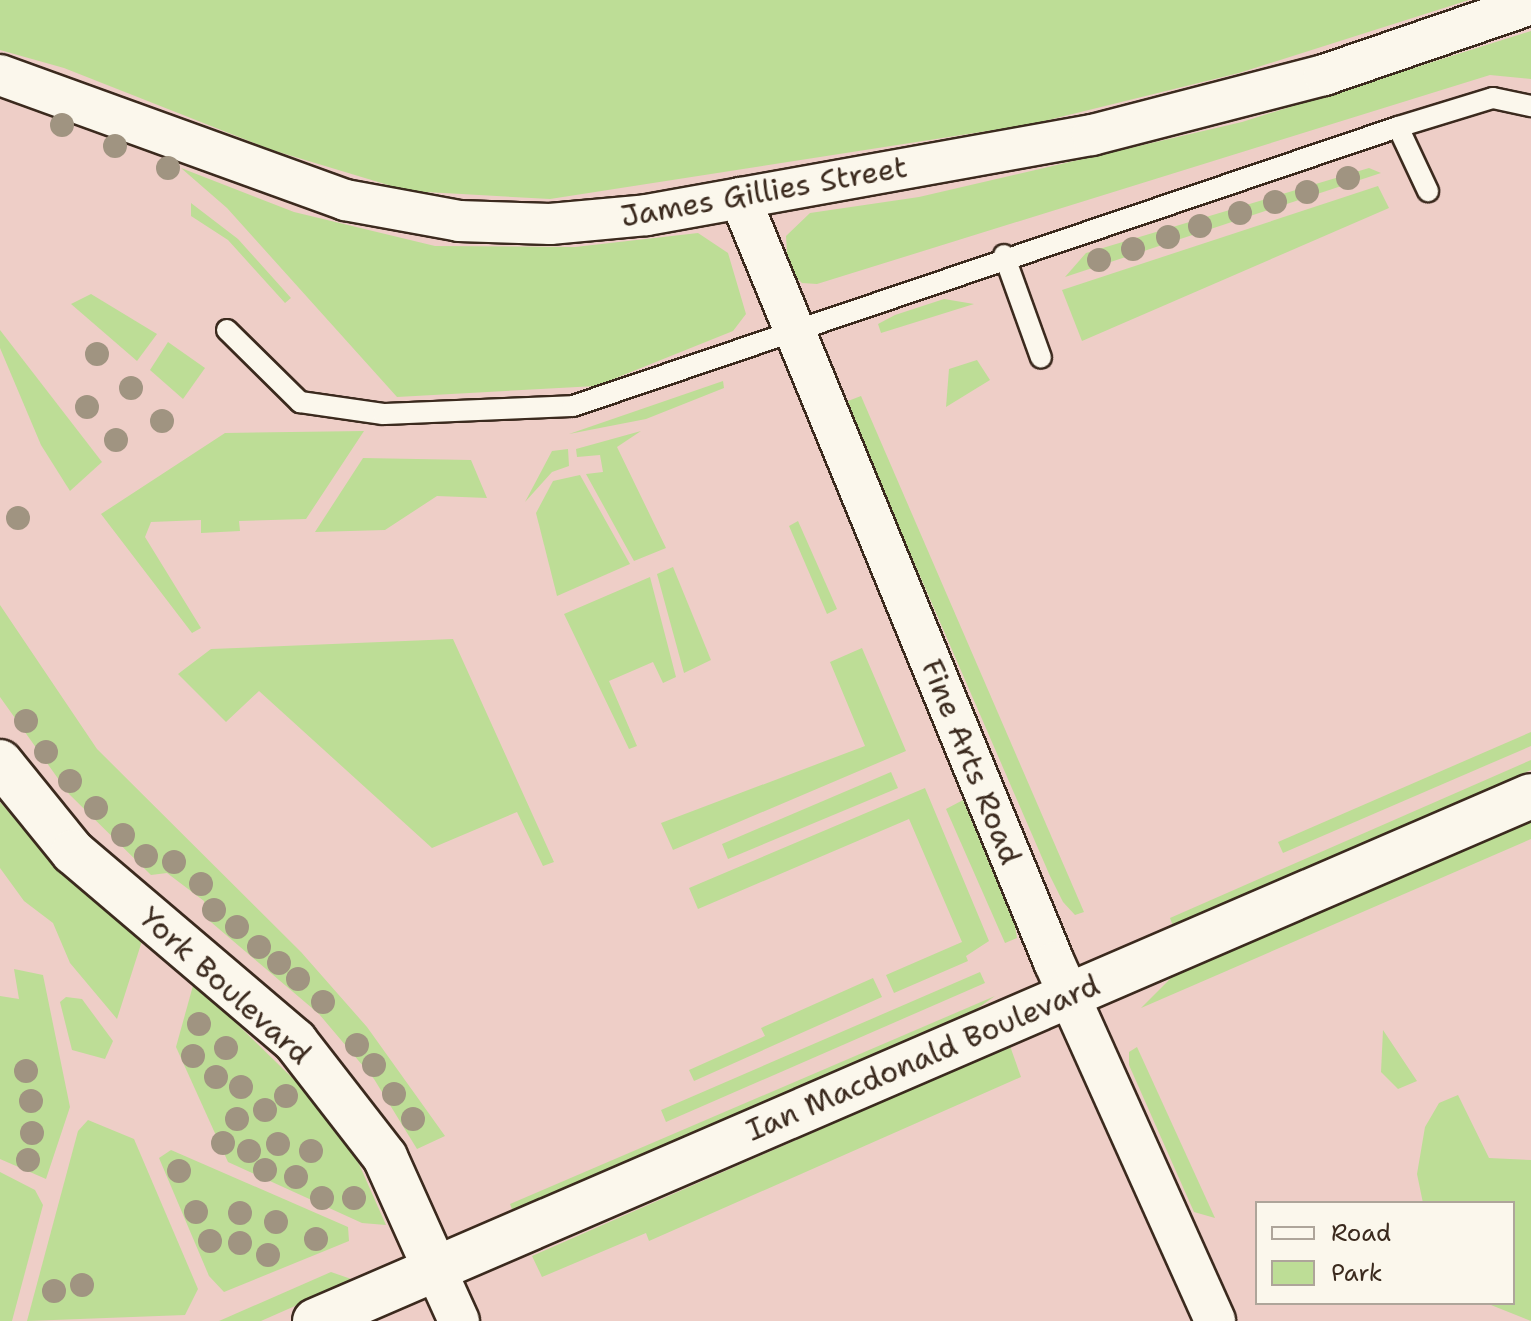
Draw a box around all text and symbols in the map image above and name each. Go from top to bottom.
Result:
street label: James Gillies Street [618,149,910,235]
street label: Fine Arts Road [913,654,1029,870]
street label: York Boulevard [132,900,318,1072]
street label: Ian Macdonald Boulevard [741,967,1105,1149]
legend [1255,1201,1515,1305]
text: Road [1331,1217,1391,1249]
text: Park [1331,1257,1383,1289]

